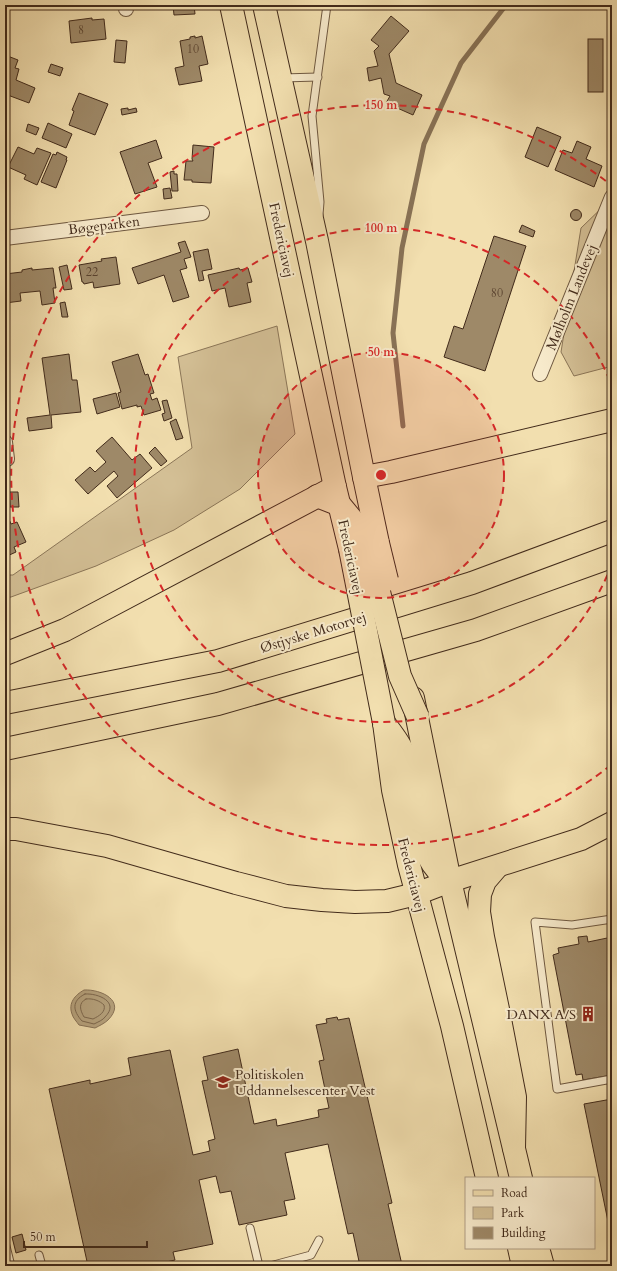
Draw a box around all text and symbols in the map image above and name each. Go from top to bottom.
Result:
house number: 8 [78,22,84,38]
house number: 10 [187,41,199,57]
text: 150 m [365,97,398,113]
street label: Fredericiavej [264,201,299,279]
street label: Bøgeparken [67,212,141,239]
text: 100 m [365,220,398,236]
street label: Mølholm Landevej [542,241,601,353]
house number: 22 [86,264,98,280]
house number: 80 [491,285,503,301]
text: 50 m [368,344,395,360]
centre of rings [374,468,388,482]
street label: Fredericiavej [333,518,368,596]
street label: Østjyske Motorvej [258,607,369,658]
street label: Fredericiavej [393,836,430,914]
place label: DANX A/S [506,1005,576,1024]
building icon: DANX A/S [579,1005,597,1023]
place label: Politiskolen Uddannelsescenter Vest [235,1065,376,1100]
school or university icon: Politiskolen Uddannelsescenter Vest [214,1073,232,1091]
legend [465,1177,595,1249]
text: Road [501,1185,528,1201]
text: Park [501,1205,525,1221]
scale bar [24,1223,147,1249]
text: Building [501,1225,546,1241]
text: 50 m [30,1229,57,1245]

